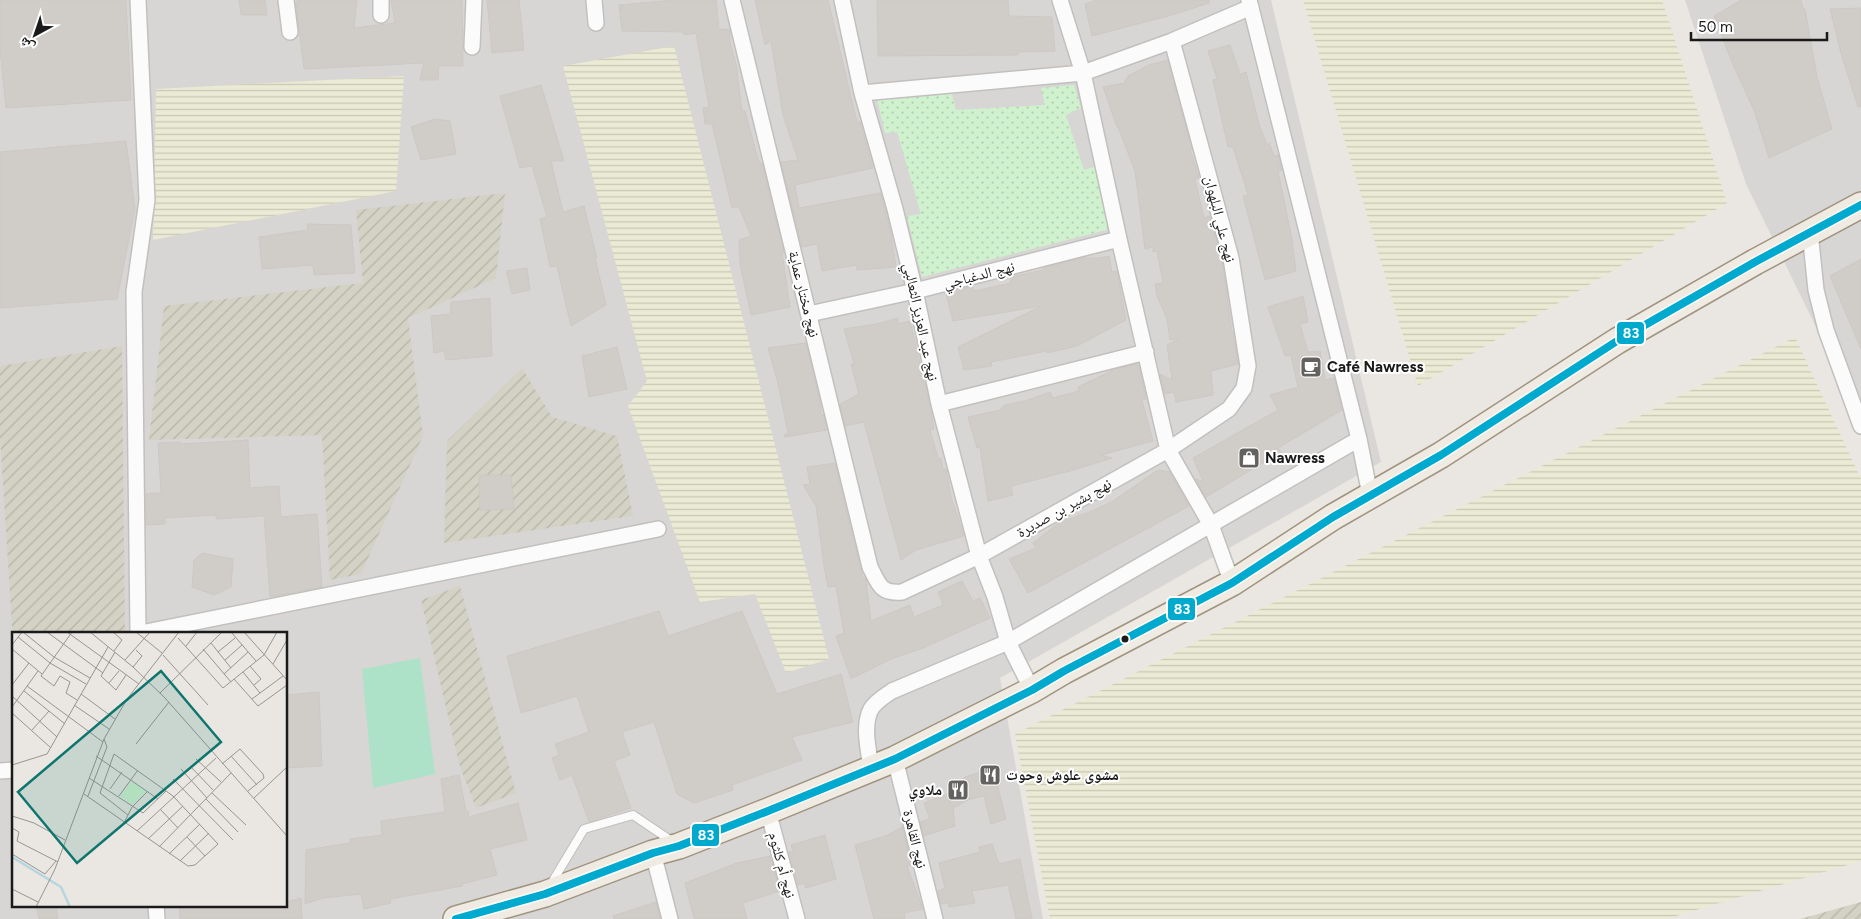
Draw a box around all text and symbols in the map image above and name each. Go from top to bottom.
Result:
north arrow [10,10,60,60]
scale bar [1691,10,1827,42]
text: 50 m [1698,18,1733,36]
text: ش [16,33,38,56]
street label: نهج علي البلهوان [1198,174,1239,265]
street label: نهج مختار عماية [784,249,823,339]
street label: نهج الدغباجي [941,257,1017,295]
street label: نهج عبد العزيز الثعالبي [897,261,942,383]
line badge: 83 [1616,321,1645,345]
text: 83 [1623,325,1639,342]
cafe icon: Café Nawress [1299,355,1323,379]
place label: Café Nawress [1327,358,1423,376]
shop icon: Nawress [1237,446,1261,470]
place label: Nawress [1265,449,1325,467]
street label: نهج بشير بن صديرة [1013,475,1115,542]
line badge: 83 [1167,597,1196,621]
text: 83 [1174,601,1190,618]
inset map [12,632,288,906]
unlabelled marker [1120,634,1130,644]
restaurant icon: مشوى علوش وحوت [978,763,1002,787]
place label: مشوى علوش وحوت [1006,766,1119,784]
restaurant icon: ملاوي [946,778,970,802]
place label: ملاوي [908,781,942,802]
street label: نهج القاهرة [898,808,931,870]
line badge: 83 [691,823,720,847]
text: 83 [698,827,714,844]
street label: نهج أم كلثوم [764,830,799,900]

